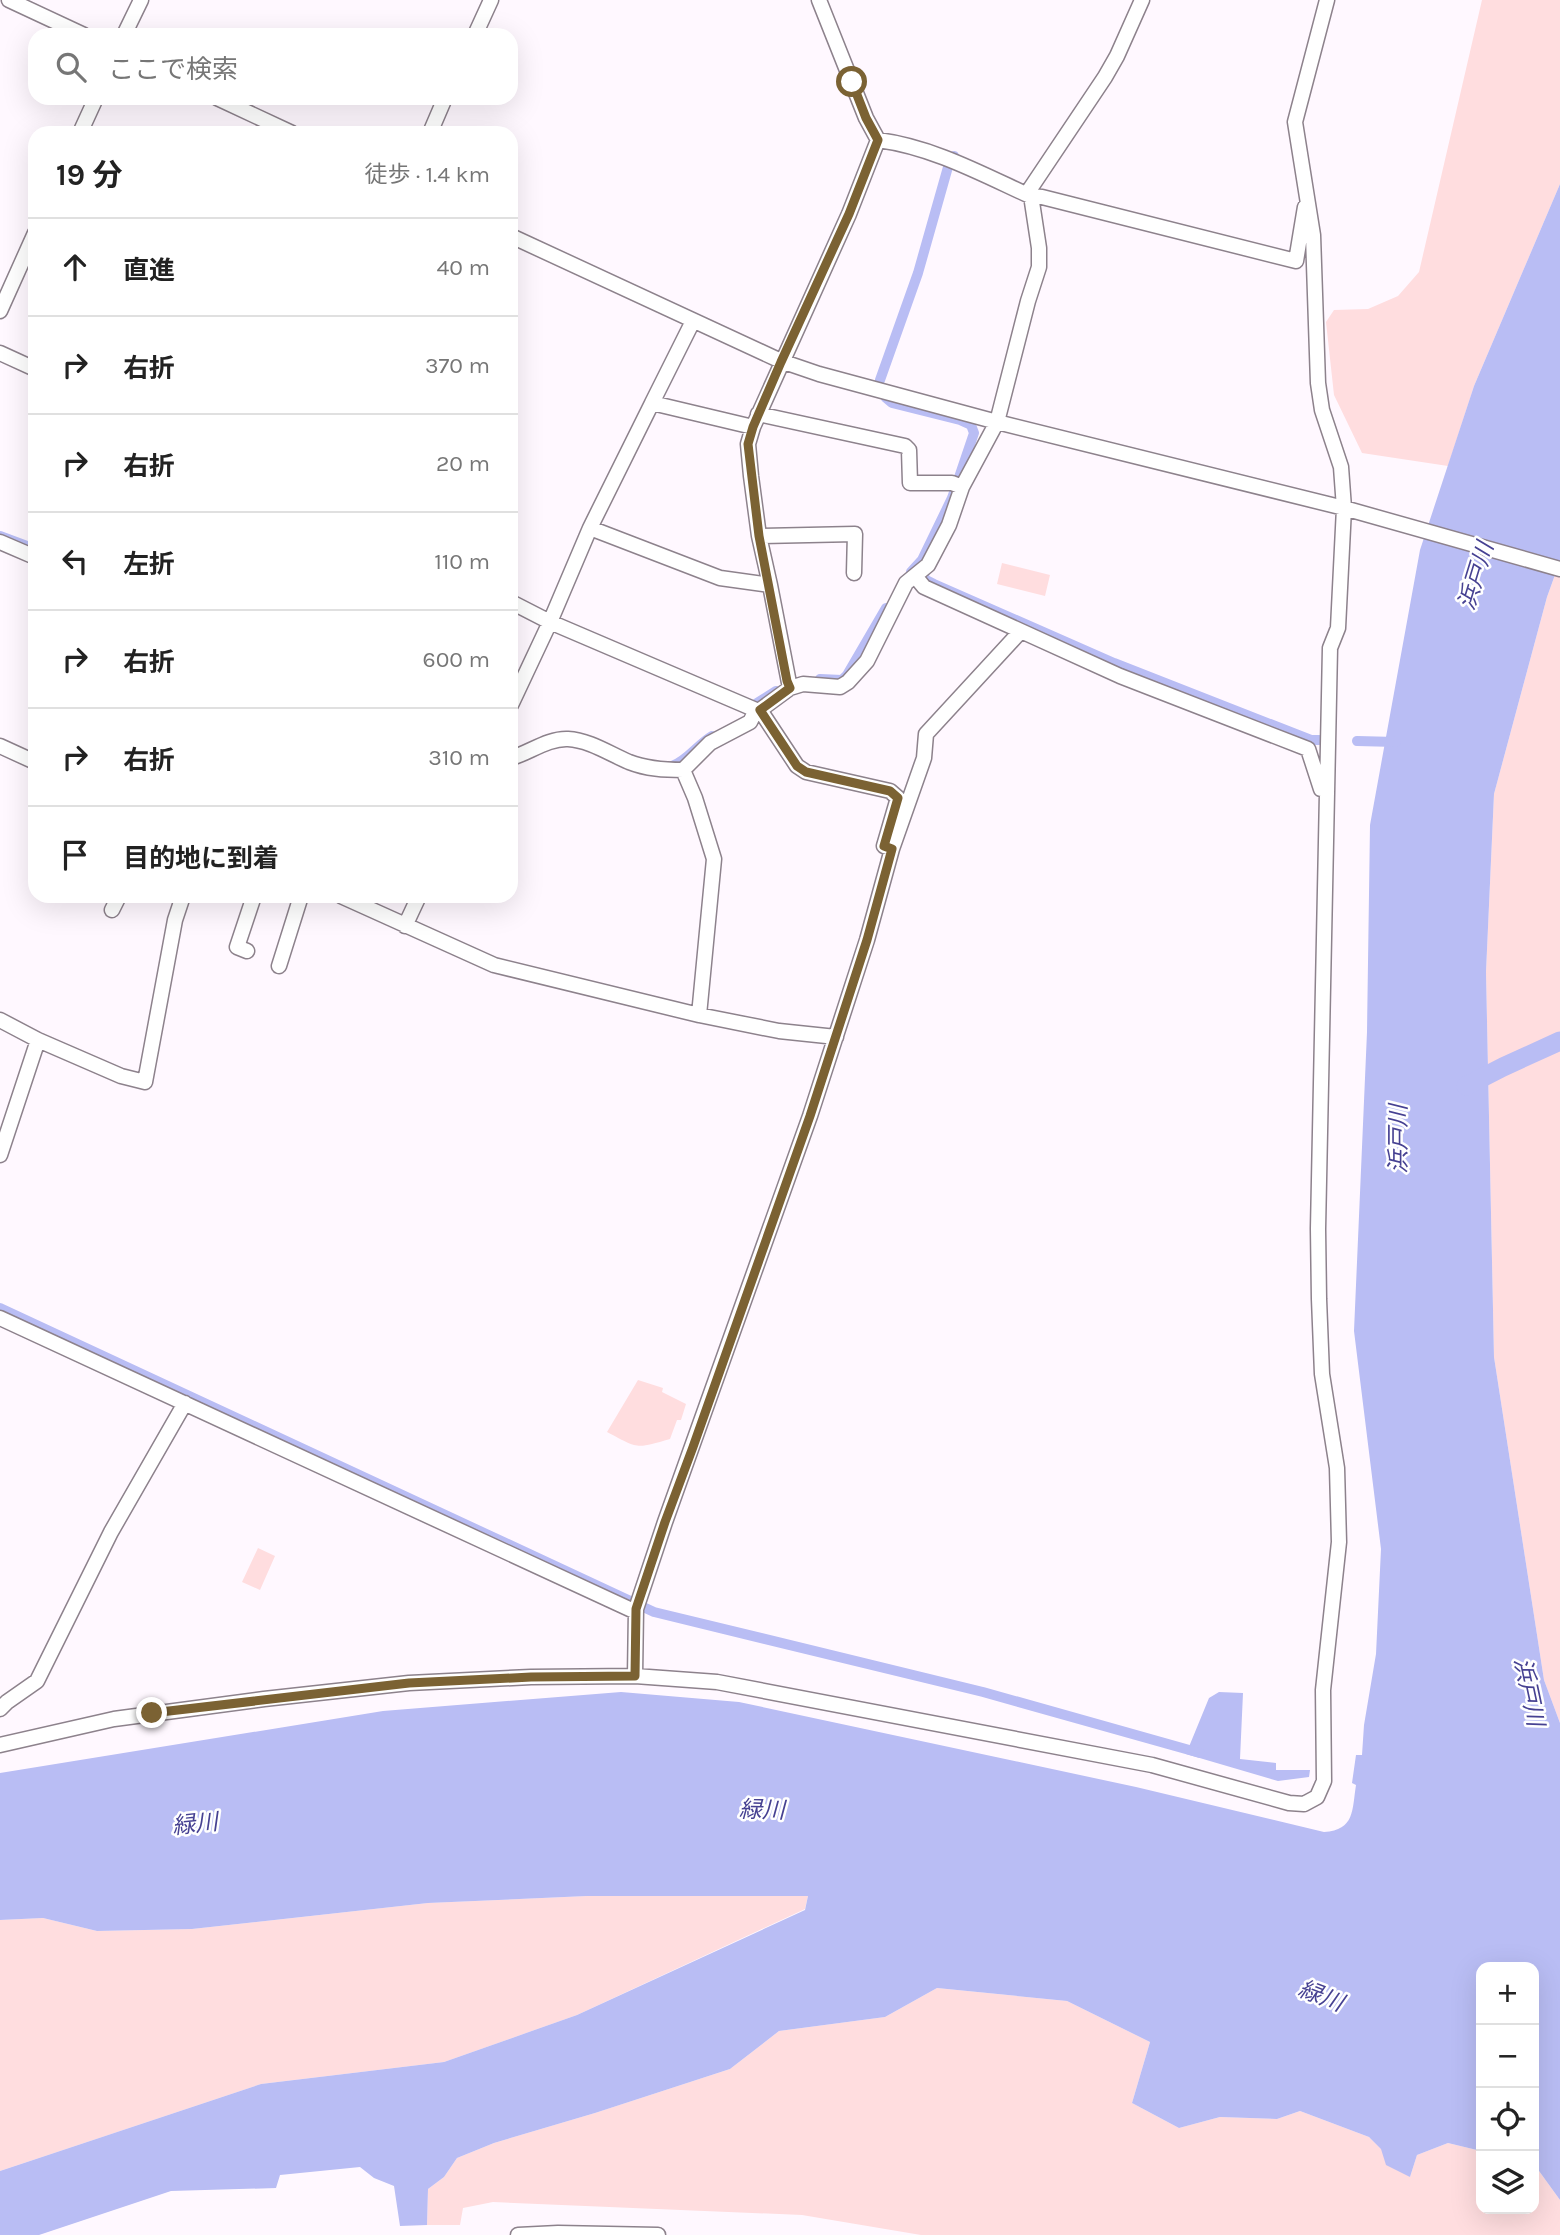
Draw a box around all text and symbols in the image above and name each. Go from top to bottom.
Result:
search box [28,28,518,105]
icon: search [52,48,90,86]
text: ここで検索 [108,54,238,85]
route start [836,66,867,97]
text: 19 分 [56,157,123,193]
text: 徒歩 · 1.4 km [364,161,490,188]
icon: ahead [56,248,94,286]
text: 40 m [437,254,490,281]
text: 直進 [123,255,175,286]
icon: right [56,346,94,384]
text: 370 m [425,352,490,379]
text: 右折 [123,353,175,384]
icon: right [56,444,94,482]
text: 20 m [436,450,490,477]
text: 右折 [123,451,175,482]
water label: 浜戸川 [1453,536,1500,613]
icon: left [56,542,94,580]
text: 110 m [434,548,490,575]
text: 左折 [123,549,175,580]
icon: right [56,640,94,678]
text: 600 m [423,646,490,673]
text: 右折 [123,647,175,678]
icon: right [56,738,94,776]
text: 310 m [428,744,490,771]
text: 右折 [123,745,175,776]
icon: arrive [56,836,94,874]
text: 目的地に到着 [123,843,279,874]
water label: 浜戸川 [1385,1102,1412,1174]
water label: 浜戸川 [1509,1655,1550,1731]
route end [136,1697,167,1728]
water label: 緑川 [739,1796,788,1824]
water label: 緑川 [171,1808,222,1840]
map controls [1476,1962,1539,2214]
button: + [1476,1962,1539,2025]
water label: 緑川 [1295,1975,1350,2018]
button: − [1476,2025,1539,2088]
button: locate [1476,2088,1539,2151]
button: layers [1476,2151,1539,2214]

